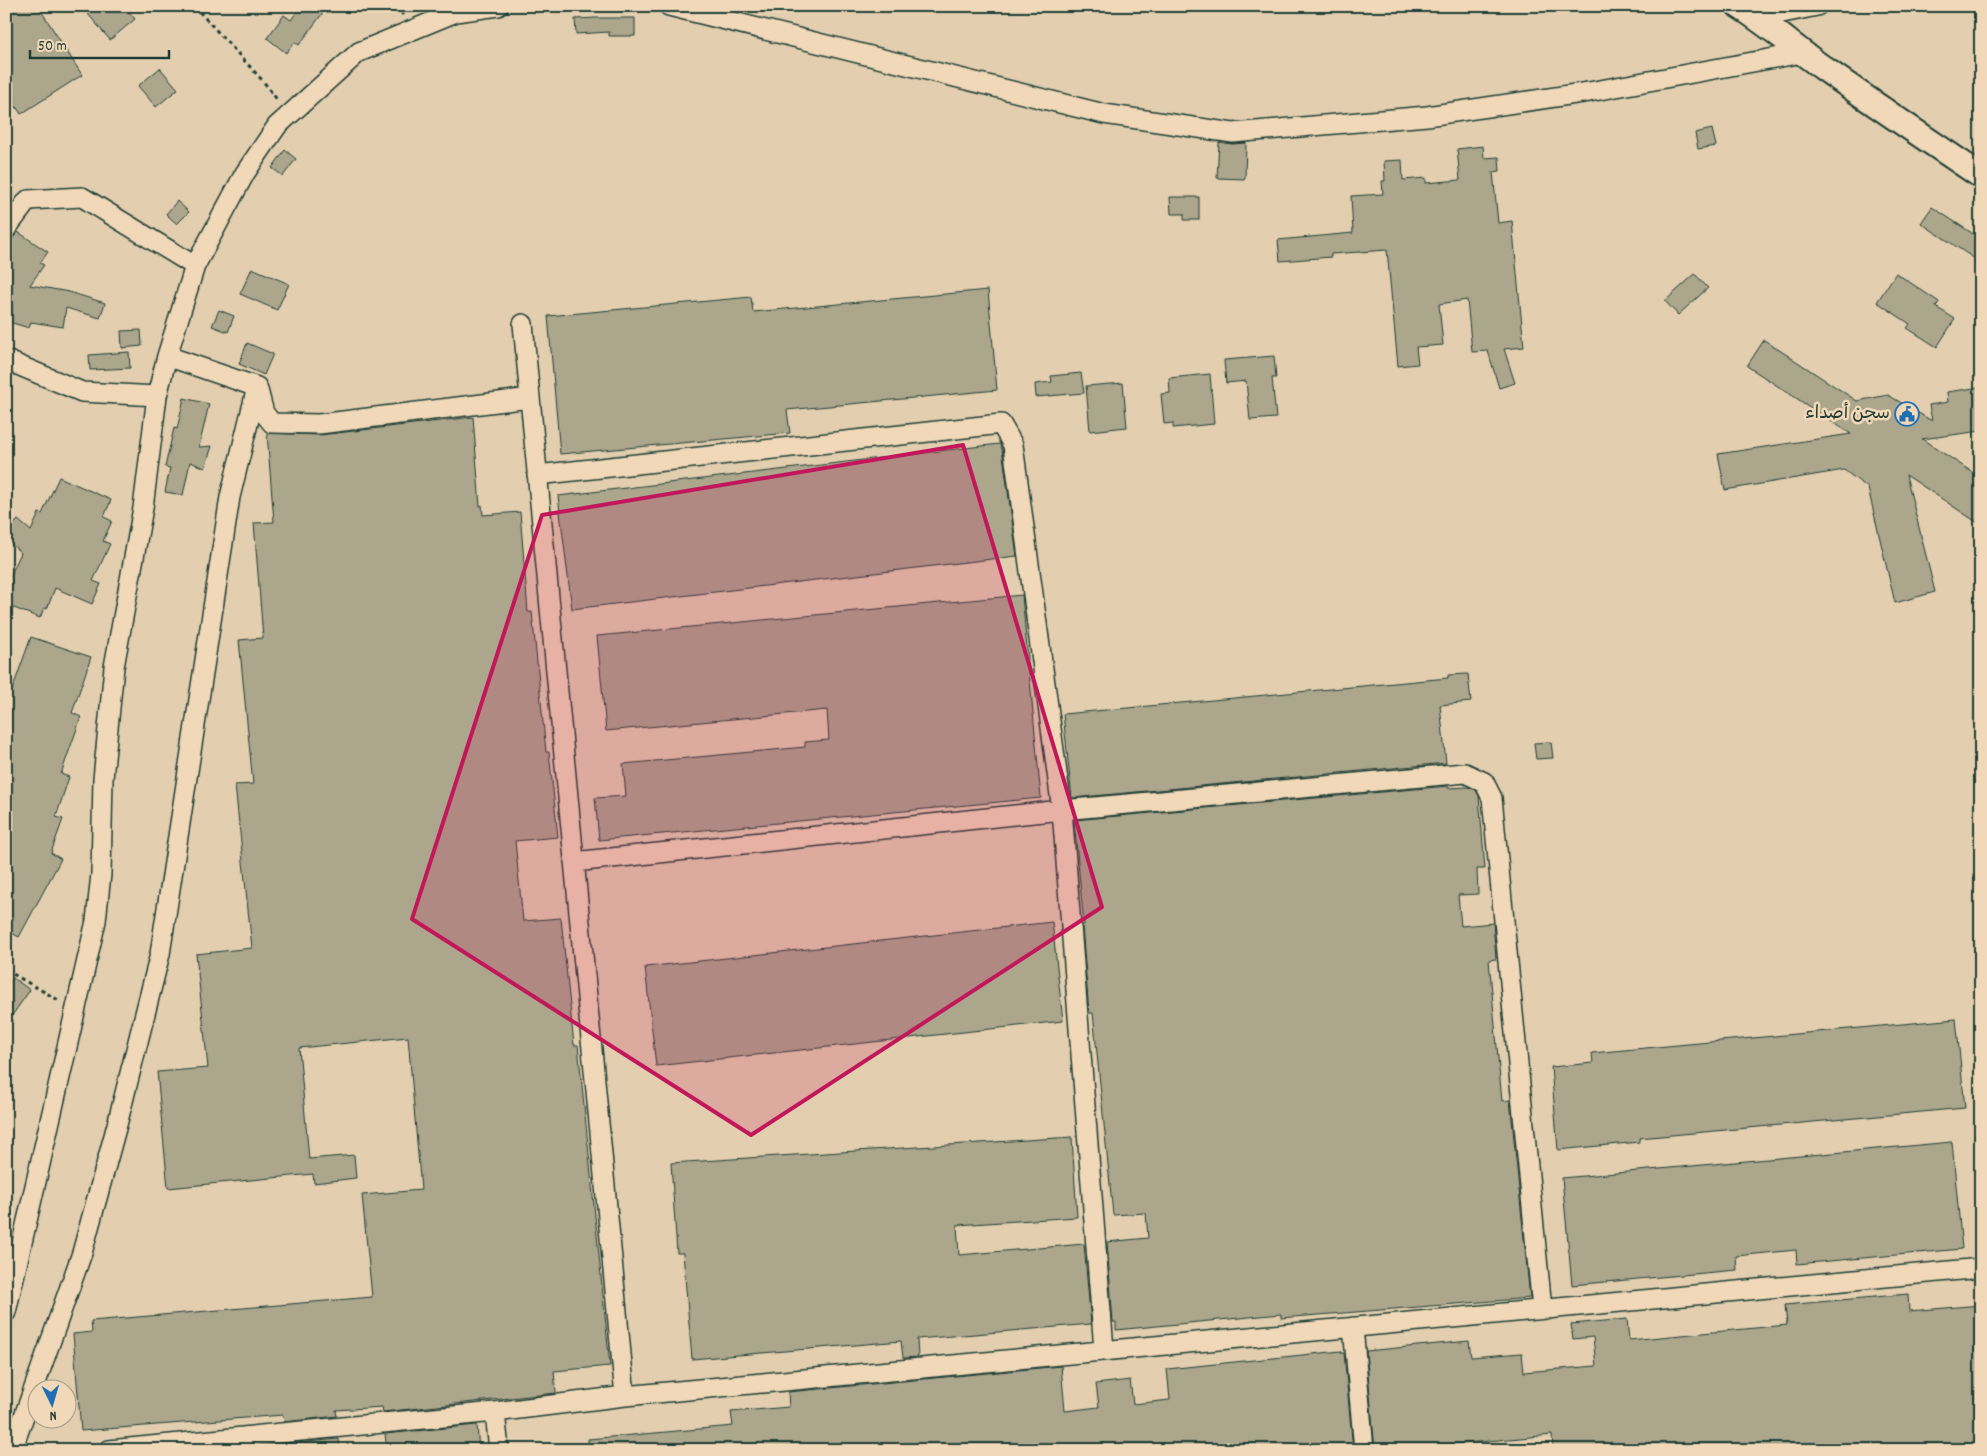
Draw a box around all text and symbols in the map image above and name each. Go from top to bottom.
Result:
scale bar [30,28,169,60]
text: 50 m [38,36,67,58]
public building icon: سجن أصداء [1894,401,1920,427]
place label: سجن أصداء [1805,402,1890,427]
north arrow [28,1378,78,1428]
text: N [49,1405,57,1425]

